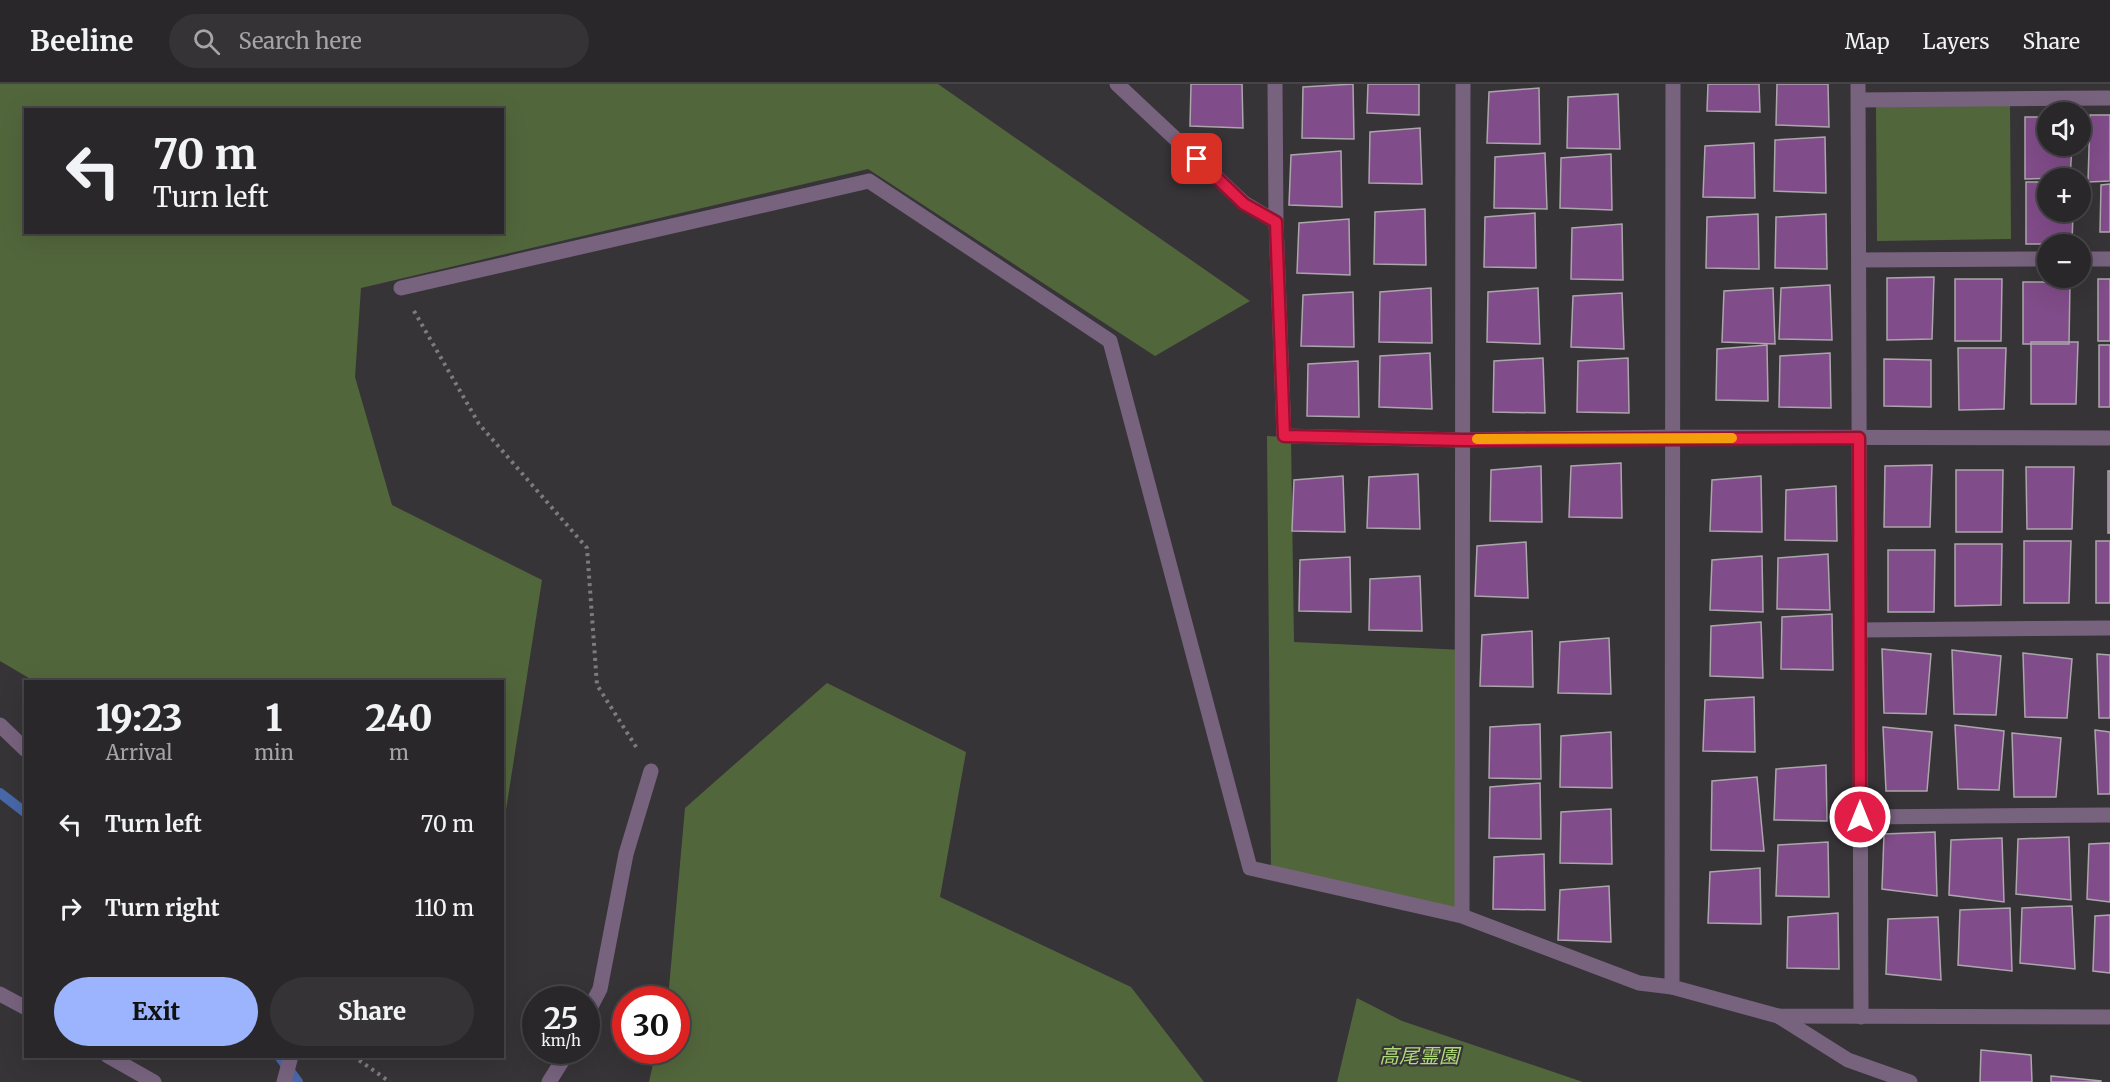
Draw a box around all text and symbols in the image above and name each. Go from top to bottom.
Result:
search box [169,14,589,68]
text: Beeline [30,23,133,59]
icon: search [190,25,223,58]
text: Search here [238,27,362,55]
text: Map [1845,28,1890,55]
text: Layers [1923,28,1990,55]
text: Share [2023,28,2080,55]
map controls [2037,102,2091,288]
button: sound [2037,102,2091,156]
text: 70 m [153,128,257,180]
icon: left [54,132,132,210]
pin [1171,133,1222,184]
icon: arrive [1180,142,1213,175]
button: + [2037,168,2091,222]
text: Turn left [153,180,268,214]
button: − [2037,234,2091,288]
text: 19:23 [96,696,183,741]
text: 1 [266,696,282,741]
text: 240 [365,696,432,741]
text: Arrival [106,740,172,765]
text: min [254,740,294,765]
text: m [389,740,409,765]
position arrow [1828,785,1892,849]
icon: left [54,808,87,841]
text: Turn left [105,810,202,838]
text: 70 m [421,810,474,838]
icon: right [54,892,87,925]
text: Turn right [105,894,219,922]
text: 110 m [415,894,474,922]
button: Exit [54,977,258,1046]
button: Share [270,977,474,1046]
speed limit sign: 30 [612,986,690,1064]
text: 25 [544,999,578,1037]
text: km/h [541,1031,581,1050]
park label: 高尾霊園 [1379,1043,1462,1068]

